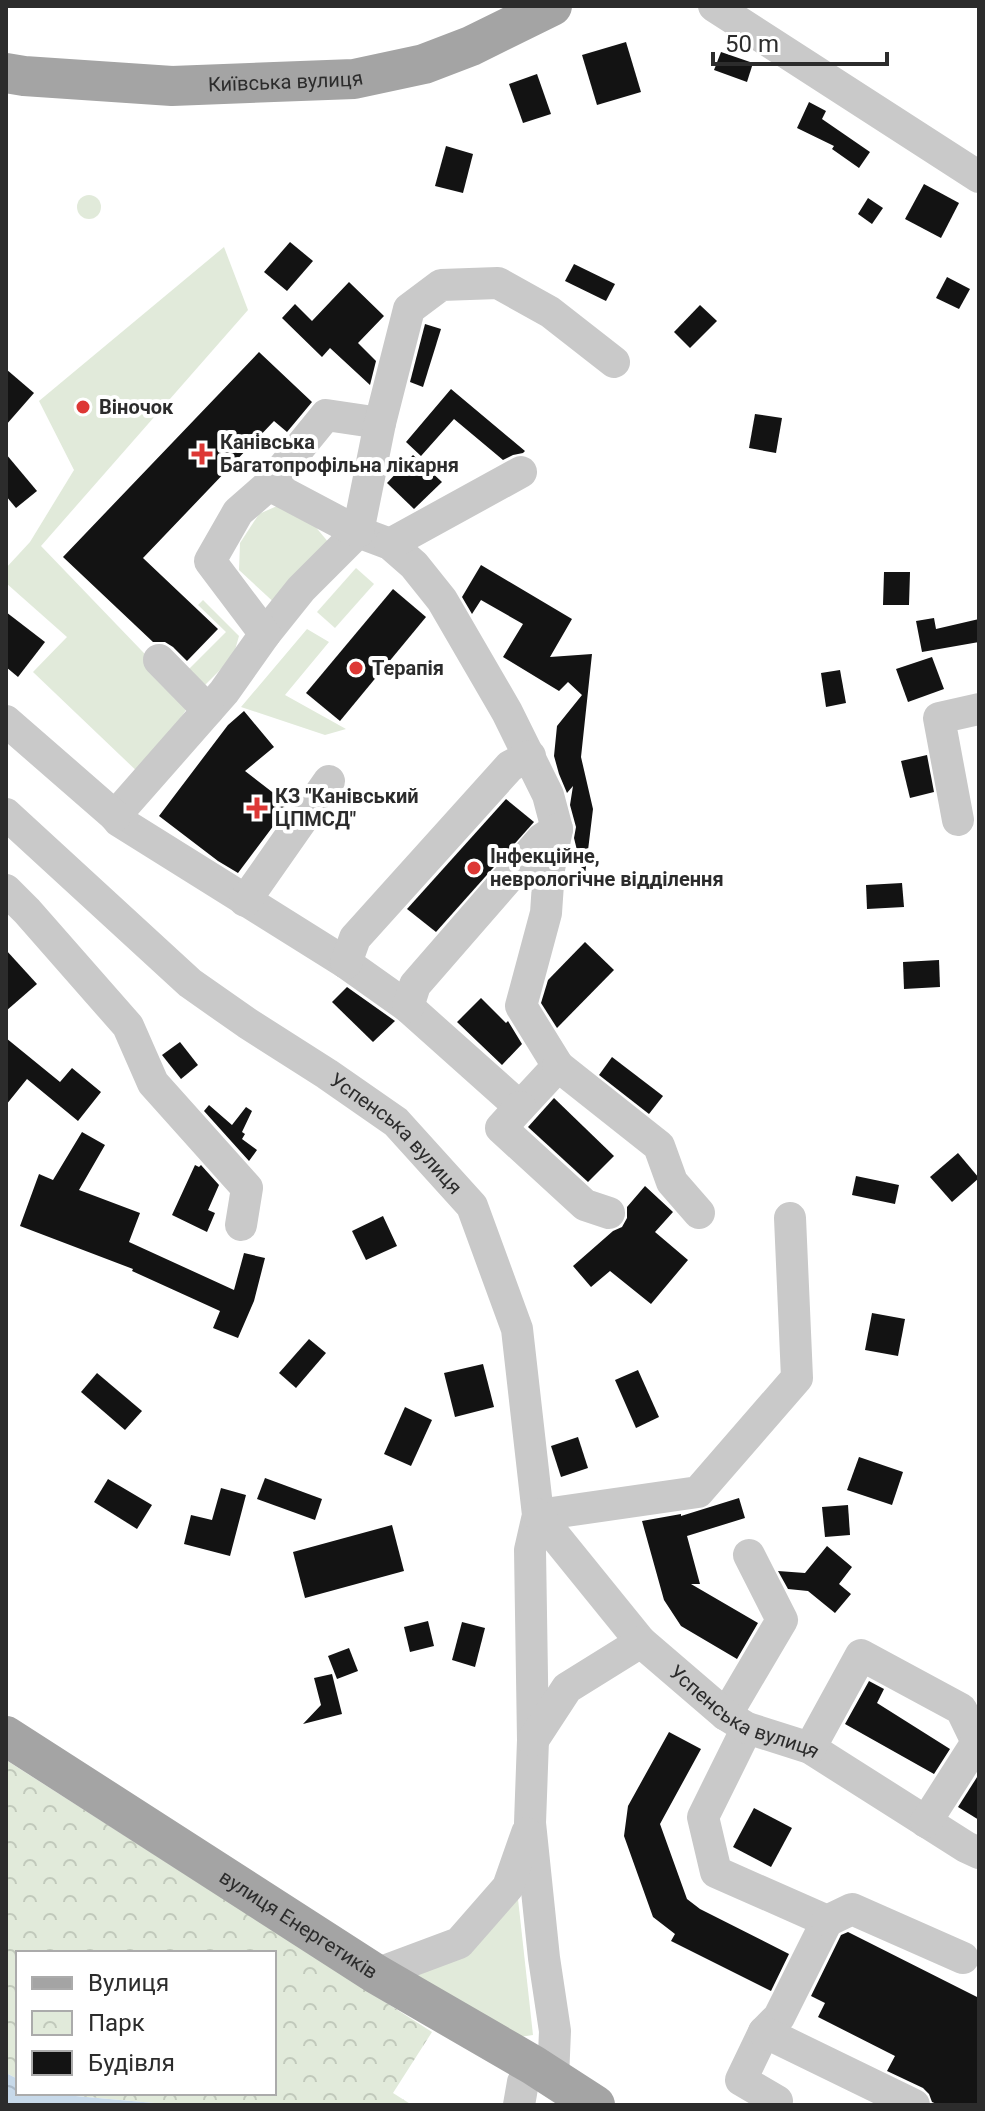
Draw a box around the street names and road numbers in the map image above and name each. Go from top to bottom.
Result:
street label: Київська вулиця [207,65,365,97]
street label: Успенська вулиця [325,1068,467,1199]
street label: Успенська вулиця [665,1660,824,1763]
street label: вулиця Енергетиків [215,1865,382,1984]

